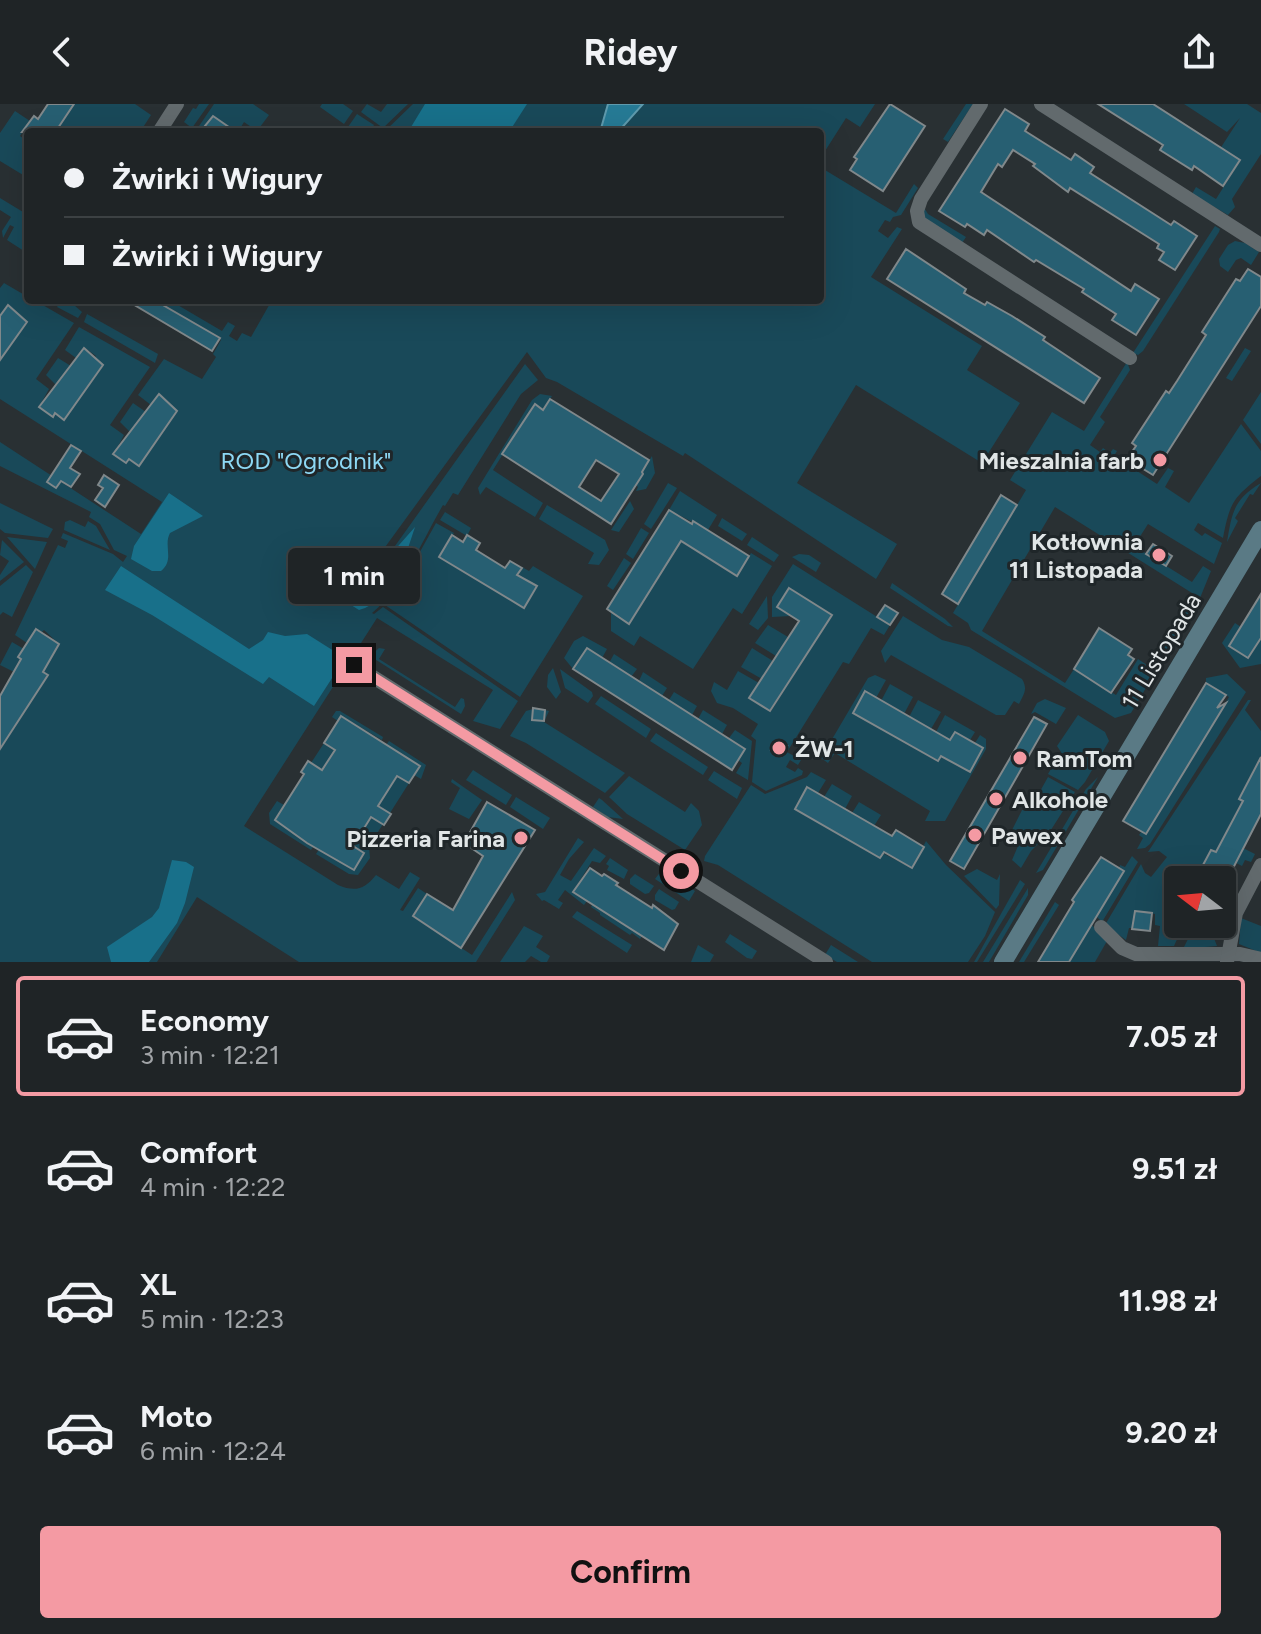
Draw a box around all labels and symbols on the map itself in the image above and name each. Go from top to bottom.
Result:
park label: ROD "Ogrodnik" [221,446,391,475]
place label: Mieszalnia farb [979,446,1144,475]
marker: Mieszalnia farb [1151,451,1169,469]
place label: Kotłownia 11 Listopada [1009,527,1143,584]
marker: Kotłownia 11 Listopada [1150,546,1168,564]
callout: 1 min [288,549,420,605]
street label: 11 Listopada [1115,588,1207,714]
route end [336,647,372,683]
place label: ŻW-1 [795,734,854,763]
marker: ŻW-1 [770,739,788,757]
place label: RamTom [1036,744,1133,773]
marker: RamTom [1011,749,1029,767]
place label: Alkohole [1012,785,1108,814]
marker: Alkohole [987,790,1005,808]
place label: Pawex [991,821,1063,850]
place label: Pizzeria Farina [346,824,505,853]
marker: Pawex [966,826,984,844]
marker: Pizzeria Farina [512,829,530,847]
route start [663,853,699,889]
north arrow [1164,866,1236,938]

